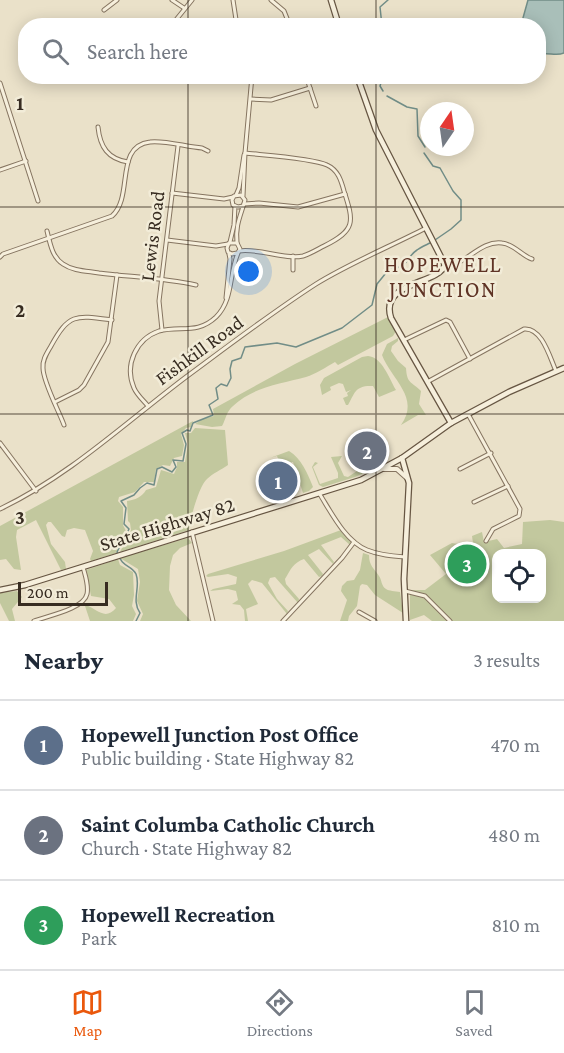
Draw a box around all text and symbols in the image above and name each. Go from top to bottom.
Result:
search box [18,18,546,84]
icon: search [39,35,72,68]
text: Search here [87,39,188,64]
text: 1 [16,92,24,114]
north arrow [420,102,474,156]
street label: Lewis Road [136,189,169,282]
district label: HOPEWELL JUNCTION [384,252,502,302]
your location [234,257,263,286]
text: 2 [15,299,25,321]
street label: Fishkill Road [151,311,248,389]
pin: 2 [348,428,386,474]
pin: 1 [258,458,298,504]
street label: State Highway 82 [97,493,237,556]
text: 3 [15,506,25,528]
pin: 3 [448,542,486,586]
map controls [492,549,546,603]
button: locate [492,549,546,603]
scale bar [18,579,108,606]
text: 200 m [27,584,69,601]
text: Nearby [24,646,103,675]
text: 3 results [473,649,540,671]
text: Hopewell Junction Post Office [81,722,358,747]
text: 1 [40,734,47,756]
text: 470 m [490,734,540,756]
text: Public building · State Highway 82 [81,747,354,769]
text: Saint Columba Catholic Church [81,812,375,837]
text: 2 [38,824,49,846]
text: 480 m [488,824,540,846]
text: Church · State Highway 82 [81,837,292,859]
text: Hopewell Recreation [81,902,275,927]
text: 3 [39,914,48,936]
text: 810 m [491,914,540,936]
text: Park [81,927,117,949]
tab: Map [71,986,104,1039]
tab: Directions [247,986,313,1039]
tab: Saved [455,986,493,1039]

